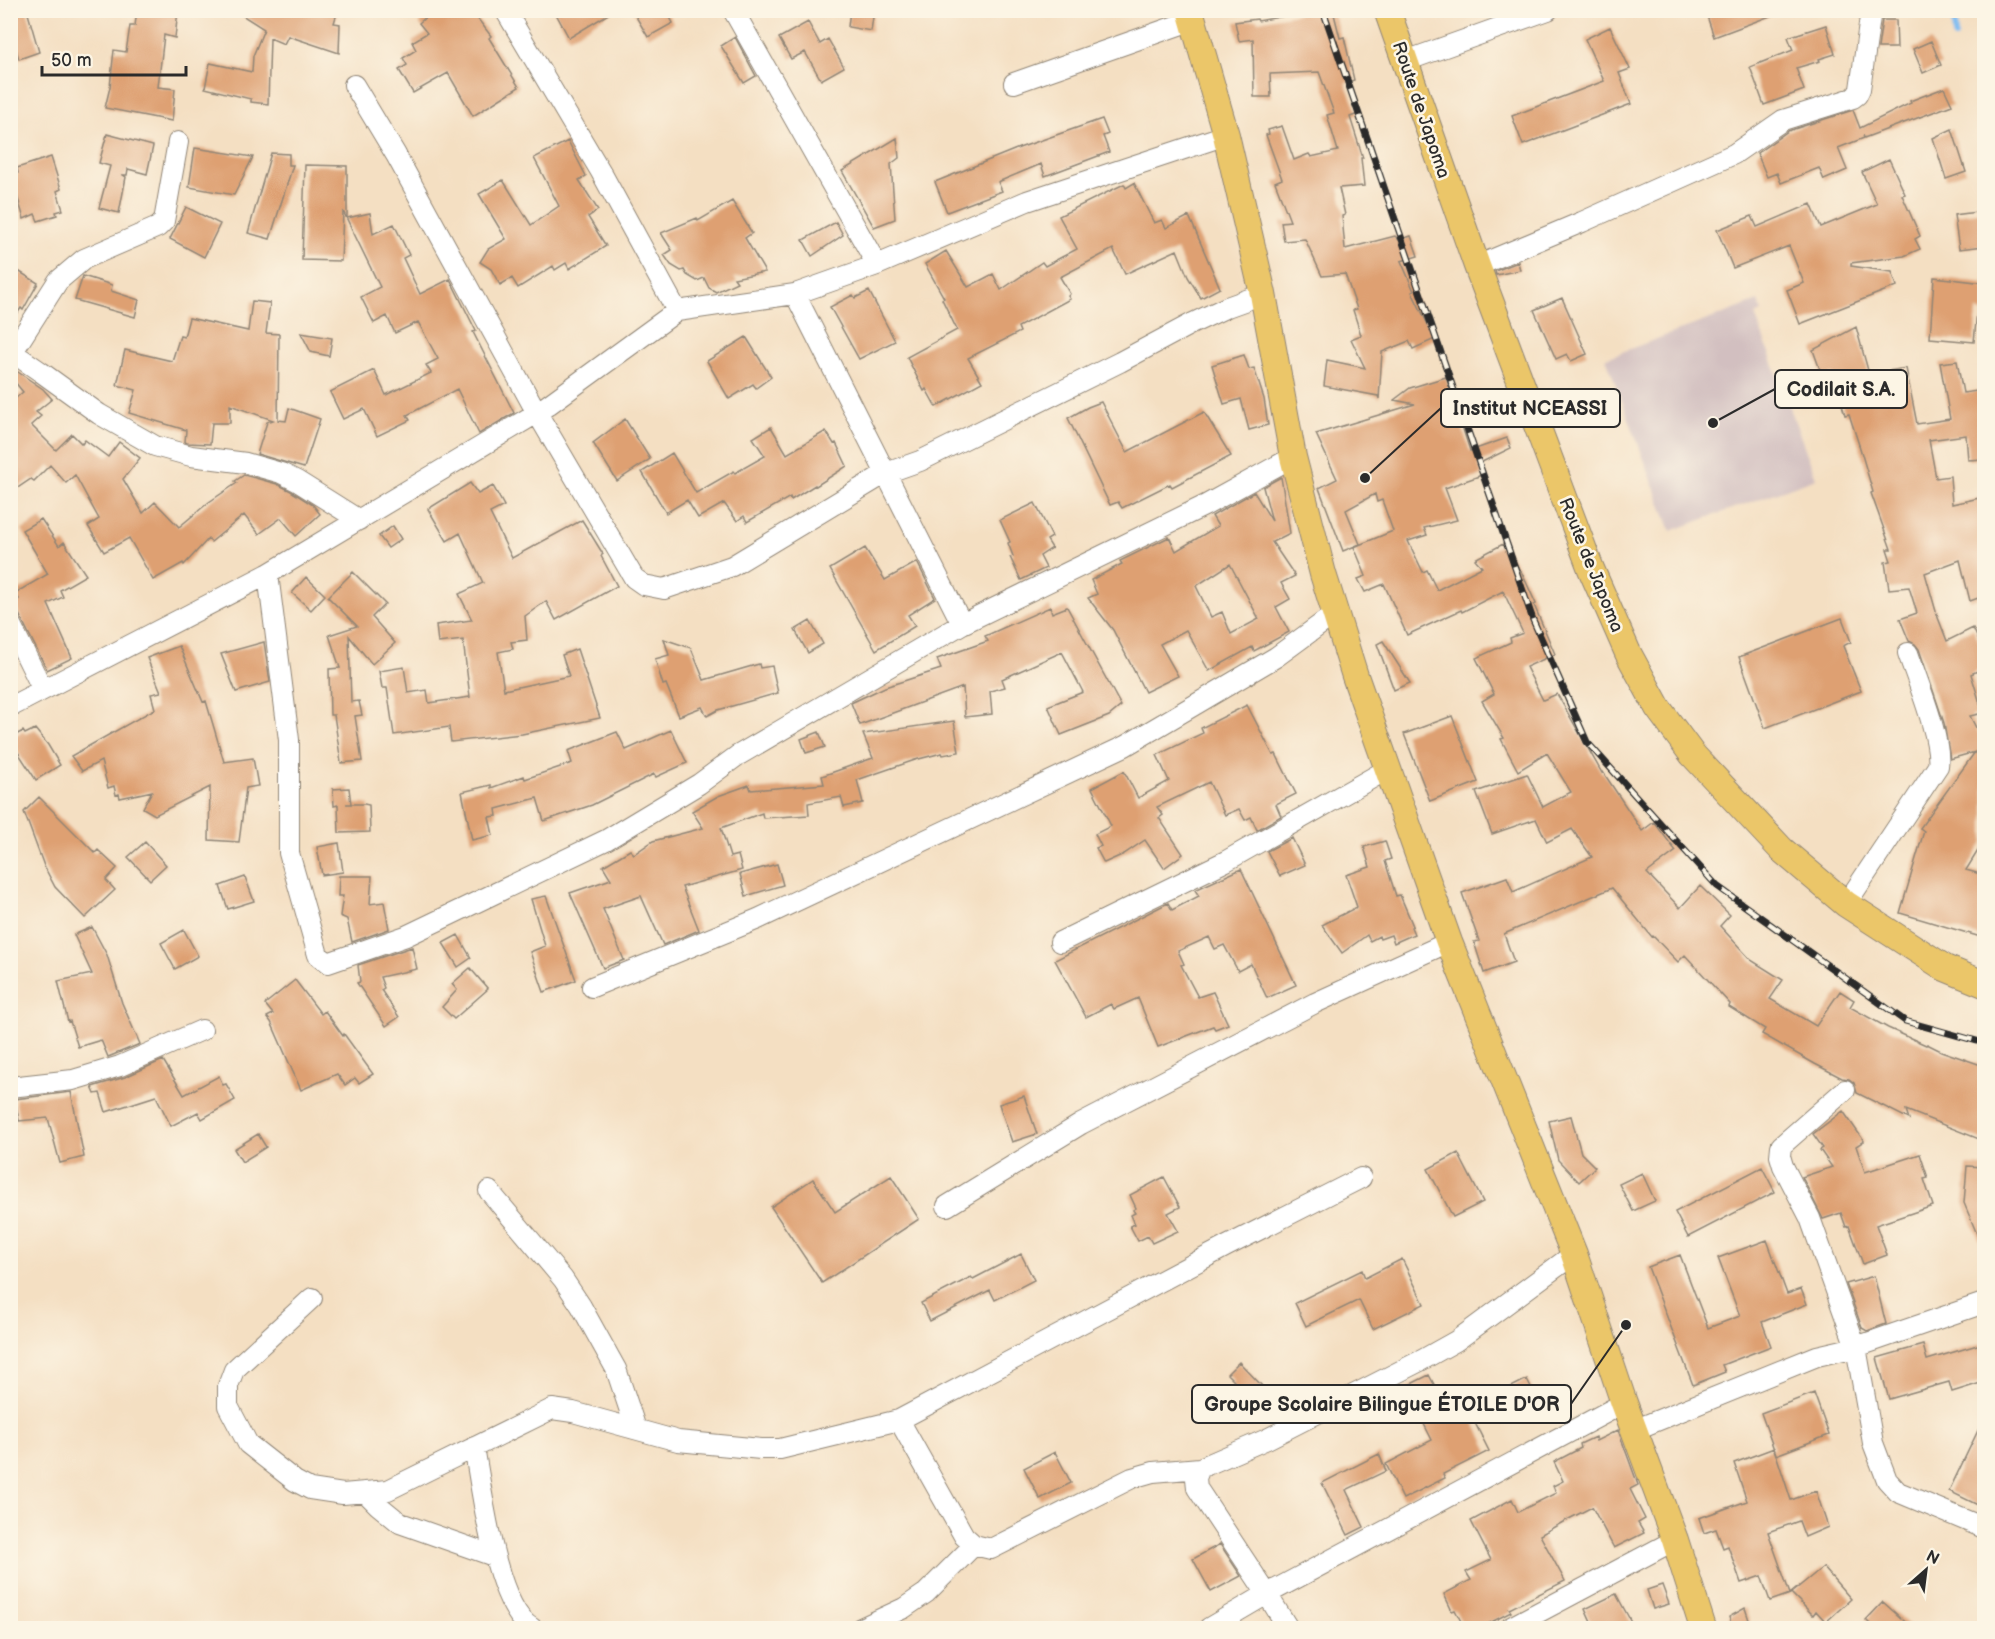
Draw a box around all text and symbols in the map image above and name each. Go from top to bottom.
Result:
scale bar [42,39,186,77]
street label: Route de Japoma [1388,39,1454,181]
text: 50 m [51,50,92,71]
callout: Codilait S.A. [1775,370,1907,408]
text: Codilait S.A. [1787,378,1895,402]
callout: Institut NCEASSI [1441,389,1620,427]
text: Institut NCEASSI [1453,397,1607,421]
street label: Route de Japoma [1554,495,1628,635]
callout: Groupe Scolaire Bilingue ÉTOILE D'OR [1192,1385,1571,1423]
text: Groupe Scolaire Bilingue ÉTOILE D'OR [1204,1391,1560,1417]
north arrow [1896,1540,1956,1600]
text: N [1923,1547,1942,1569]

